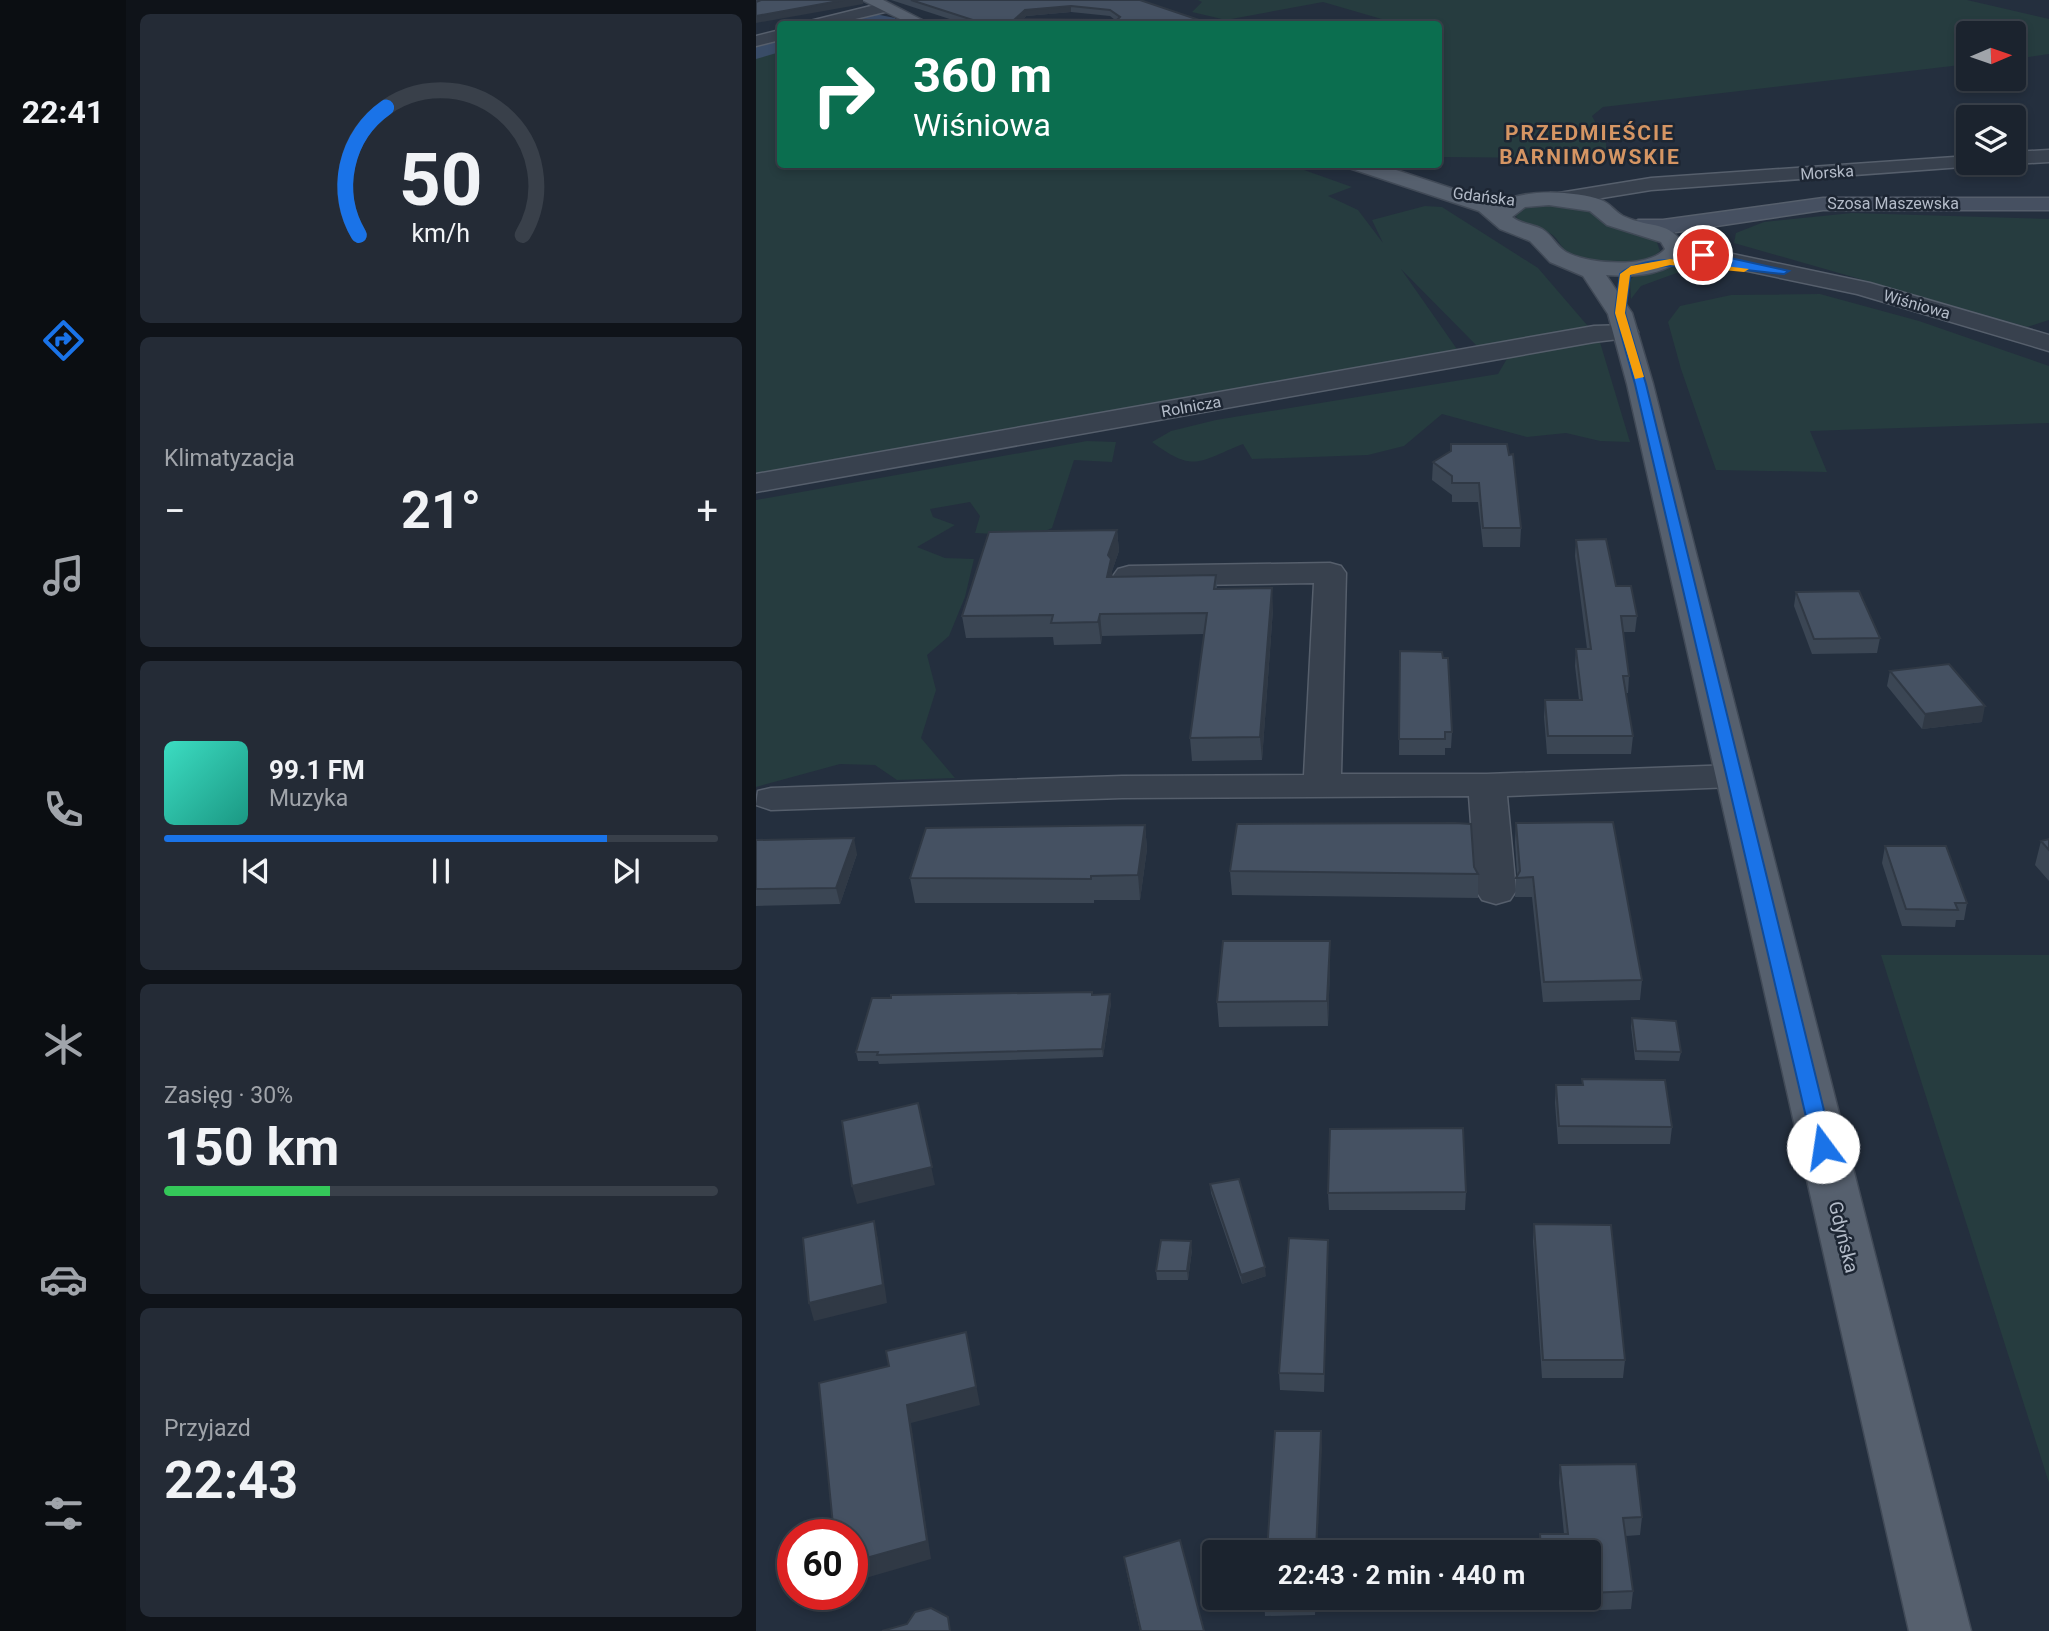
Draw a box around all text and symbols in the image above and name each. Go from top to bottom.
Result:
north arrow [1956,21,2026,91]
map controls [1956,21,2026,175]
text: 360 m [913,47,1052,104]
icon: right [798,49,889,140]
text: 22:41 [22,93,104,131]
button: layers [1956,105,2026,175]
text: Wiśniowa [913,106,1051,144]
district label: PRZEDMIEŚCIE BARNIMOWSKIE [1499,121,1681,169]
text: 50 [399,137,483,223]
street label: Morska [1800,161,1854,184]
street label: Gdańska [1452,183,1516,210]
street label: Szosa Maszewska [1827,194,1959,213]
text: km/h [412,219,470,248]
pin [1673,225,1733,285]
icon: arrive [1684,236,1722,274]
street label: Wiśniowa [1881,286,1953,323]
icon: directions [39,316,88,365]
street label: Rolnicza [1160,392,1223,421]
text: Klimatyzacja [164,445,295,472]
text: 21° [401,480,481,541]
text: − [164,489,186,533]
text: + [696,489,718,533]
icon: music [39,551,88,600]
text: 99.1 FM [269,755,365,785]
icon: phone [39,785,88,834]
text: Muzyka [269,785,348,812]
icon: previous [237,852,275,890]
icon: pause [422,852,460,890]
icon: next [607,852,645,890]
icon: climate [39,1020,88,1069]
text: Zasięg · 30% [164,1082,293,1109]
position arrow [1786,1110,1860,1184]
text: 150 km [164,1117,339,1178]
street label: Gdyńska [1824,1199,1863,1275]
icon: car [39,1255,88,1304]
text: Przyjazd [164,1415,251,1442]
text: 22:43 [164,1450,298,1511]
icon: filters [39,1489,88,1538]
speed limit sign: 60 [777,1519,868,1610]
text: 22:43 · 2 min · 440 m [1278,1560,1525,1590]

